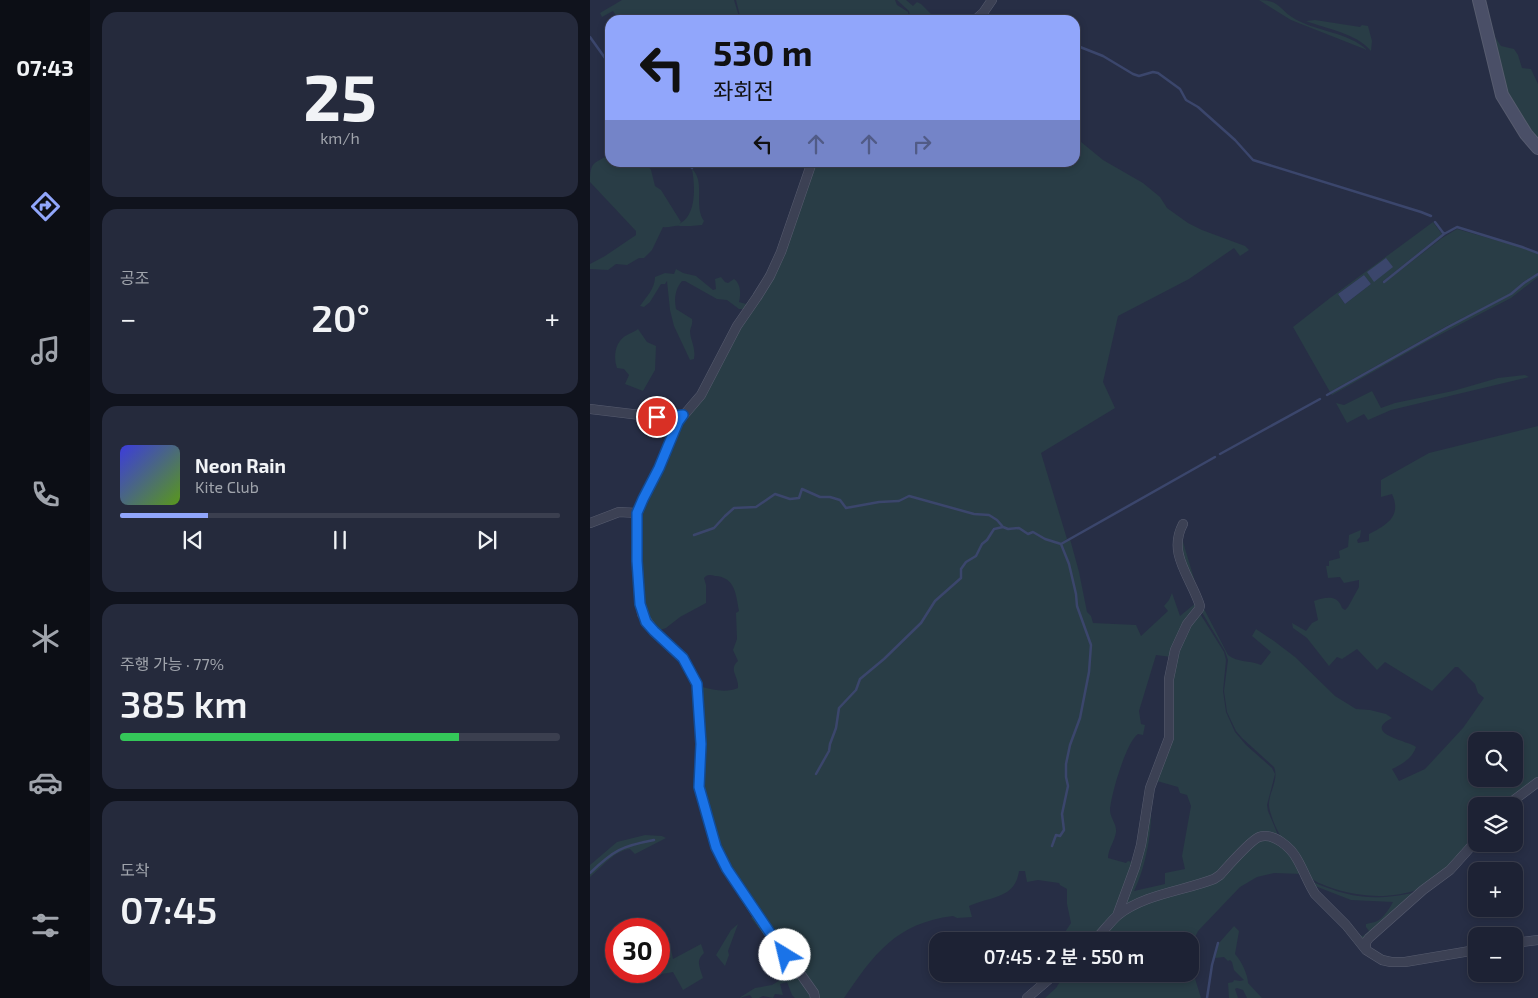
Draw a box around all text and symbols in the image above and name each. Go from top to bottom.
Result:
text: 530 m [713,31,813,73]
icon: left [630,35,695,100]
text: 07:43 [16,54,74,80]
text: 25 [303,56,377,134]
text: 좌회전 [713,77,774,103]
text: km/h [320,128,360,147]
icon: left [749,130,777,158]
icon: ahead [802,130,830,158]
icon: ahead [855,130,883,158]
icon: right [908,130,936,158]
icon: directions [28,189,63,224]
text: 공조 [120,268,149,287]
text: 20° [311,294,370,340]
text: − [120,301,136,335]
text: + [545,301,560,335]
icon: music [28,333,63,368]
pin [636,396,678,438]
icon: arrive [643,403,671,431]
text: Neon Rain [195,454,286,477]
icon: phone [28,477,63,512]
text: Kite Club [195,477,259,496]
icon: previous [179,526,207,554]
icon: pause [326,526,354,554]
icon: next [473,526,501,554]
icon: climate [28,621,63,656]
text: 주행 가능 · 77% [120,654,224,673]
text: 385 km [120,680,248,726]
map controls [1468,732,1523,982]
button: search [1468,732,1523,787]
icon: car [28,765,63,800]
button: layers [1468,797,1523,852]
text: 도착 [120,860,149,879]
button: + [1468,862,1523,917]
text: 07:45 [120,886,217,932]
icon: filters [28,908,63,943]
speed limit sign: 30 [605,918,670,983]
button: − [1468,927,1523,982]
position arrow [758,928,810,980]
text: 07:45 · 2 분 · 550 m [984,945,1144,968]

